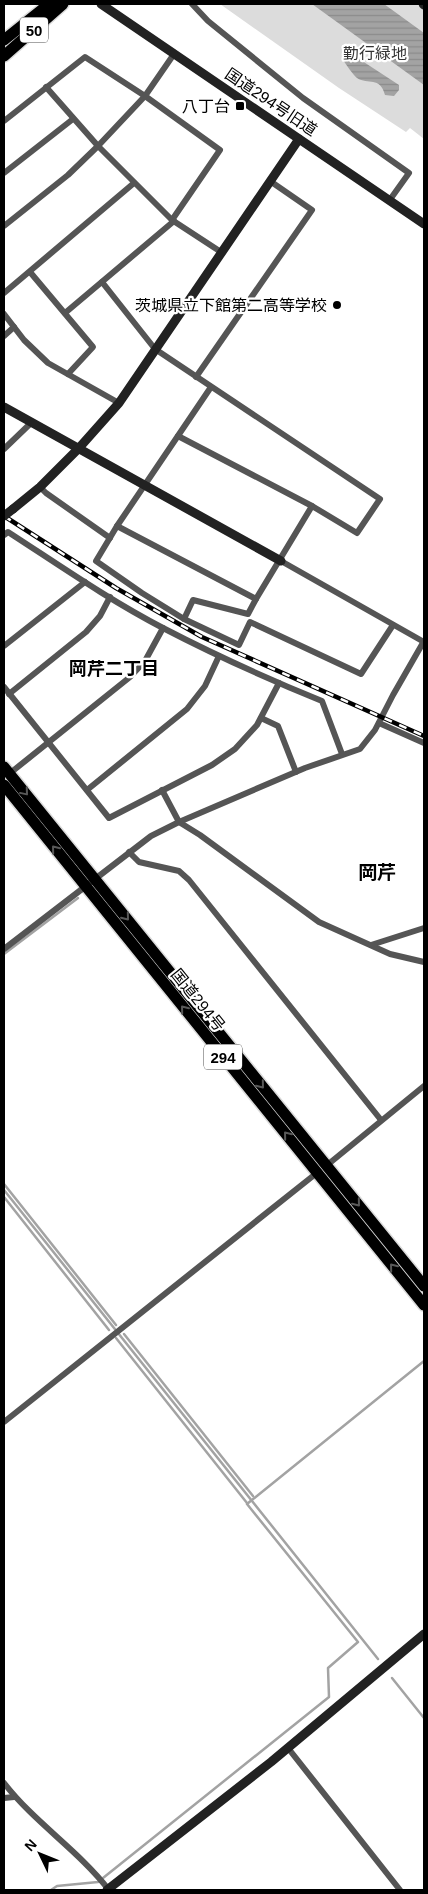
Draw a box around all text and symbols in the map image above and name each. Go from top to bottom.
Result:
road number: 50 [20,18,48,42]
park label: 勤行緑地 [343,45,407,62]
street label: 国道294号旧道 [222,65,320,139]
place label: 八丁台 [182,98,230,115]
marker: 八丁台 [234,100,246,112]
place label: 茨城県立下館第二高等学校 [135,297,327,314]
marker: 茨城県立下館第二高等学校 [331,299,343,311]
district label: 岡芹二丁目 [69,659,159,679]
one-way arrow [19,787,28,796]
one-way arrow [52,845,61,854]
district label: 岡芹 [358,862,396,883]
one-way arrow [121,911,129,920]
street label: 国道294号 [168,966,228,1034]
one-way arrow [182,1006,190,1015]
road number: 294 [204,1044,242,1070]
one-way arrow [255,1079,263,1088]
one-way arrow [284,1132,292,1141]
one-way arrow [352,1198,361,1207]
one-way arrow [391,1264,399,1273]
north arrow [15,1829,65,1879]
text: N [21,1836,40,1854]

